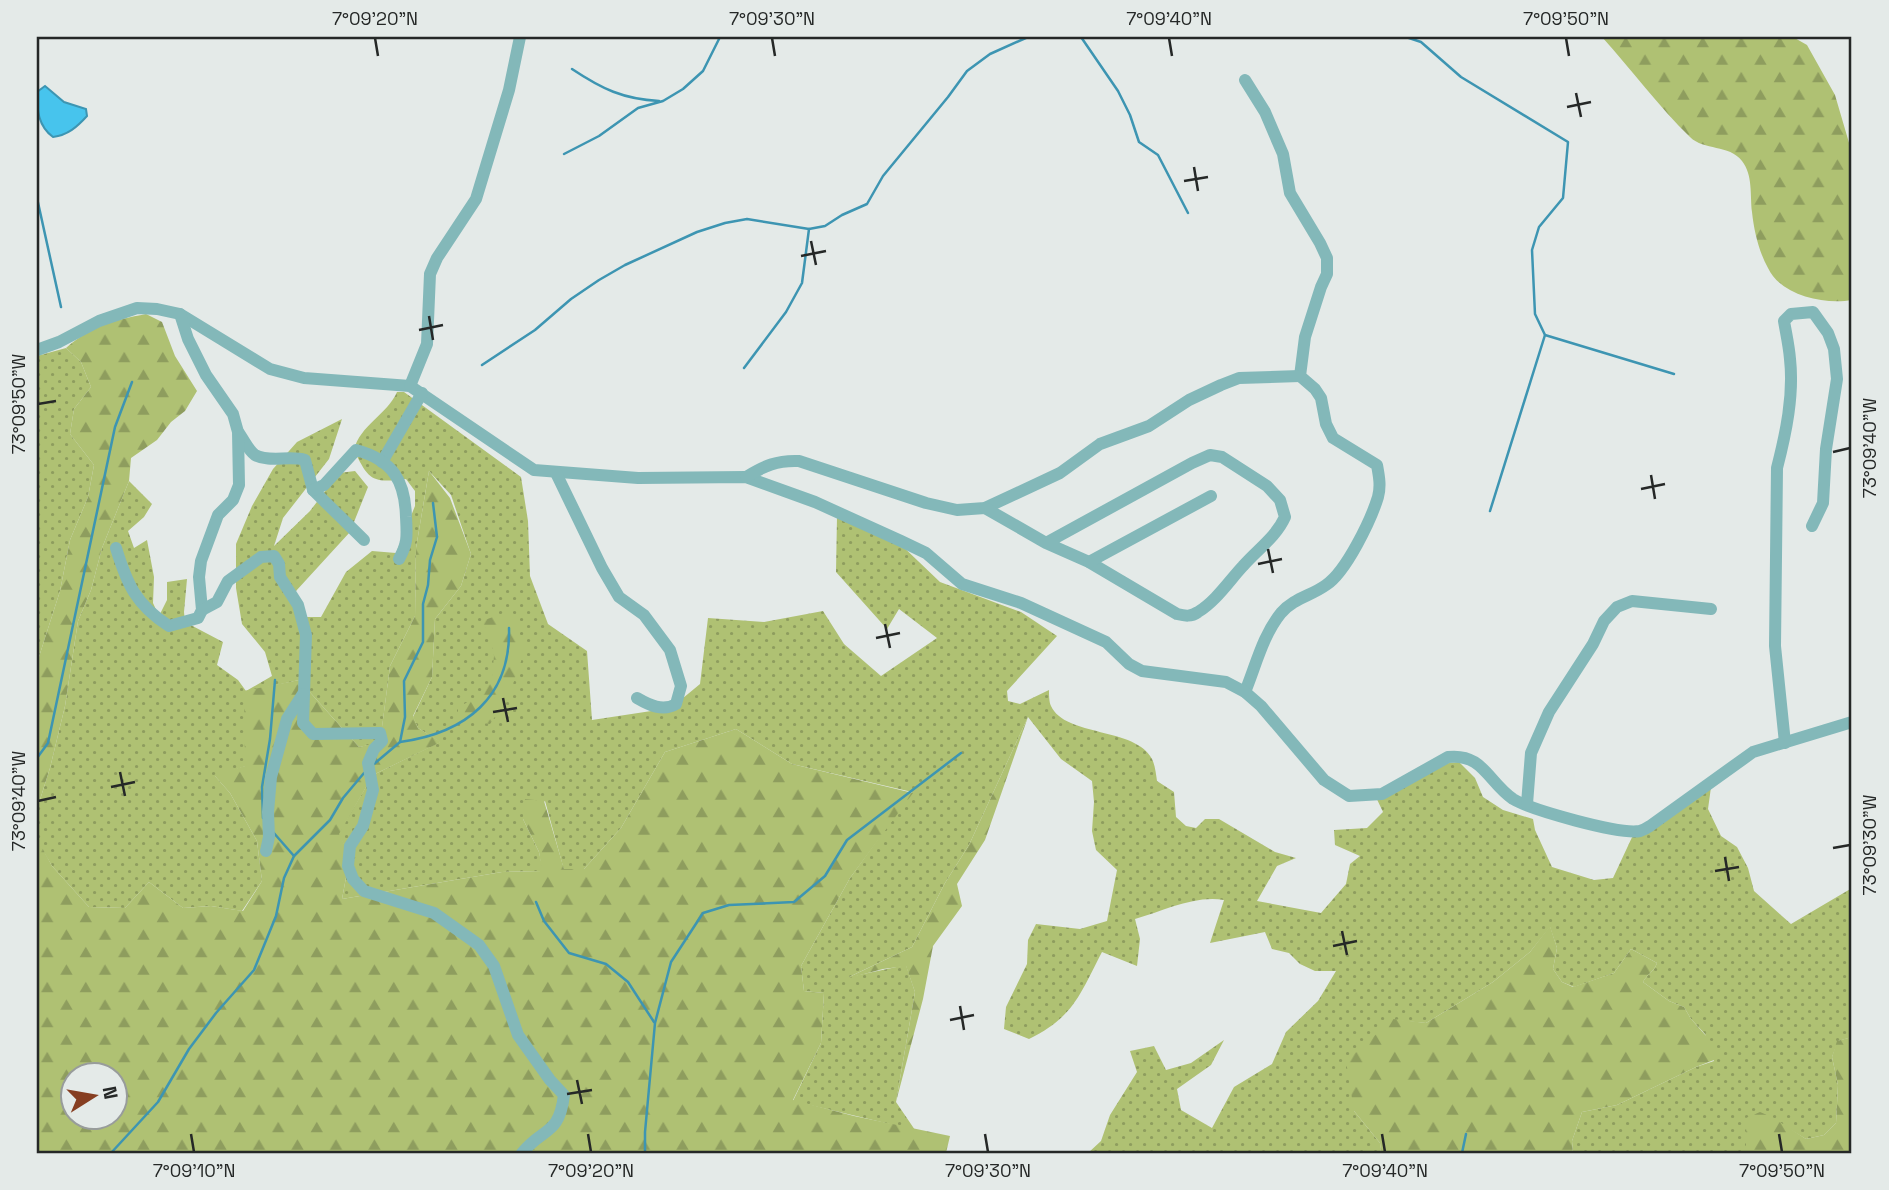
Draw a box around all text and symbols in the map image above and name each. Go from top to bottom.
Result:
text: 7°09'20"N [332,7,418,30]
text: 7°09'30"N [729,7,815,30]
text: 7°09'40"N [1126,7,1212,30]
text: 7°09'50"N [1523,7,1609,30]
text: 73°09'50"W [7,353,30,454]
text: 73°09'40"W [1858,398,1881,498]
text: 73°09'40"W [7,751,30,851]
text: 73°09'30"W [1858,794,1881,895]
north arrow [60,1060,130,1130]
text: N [97,1084,124,1101]
text: 7°09'10"N [153,1159,235,1182]
text: 7°09'20"N [548,1159,634,1182]
text: 7°09'30"N [945,1159,1031,1182]
text: 7°09'40"N [1342,1159,1428,1182]
text: 7°09'50"N [1739,1159,1825,1182]

